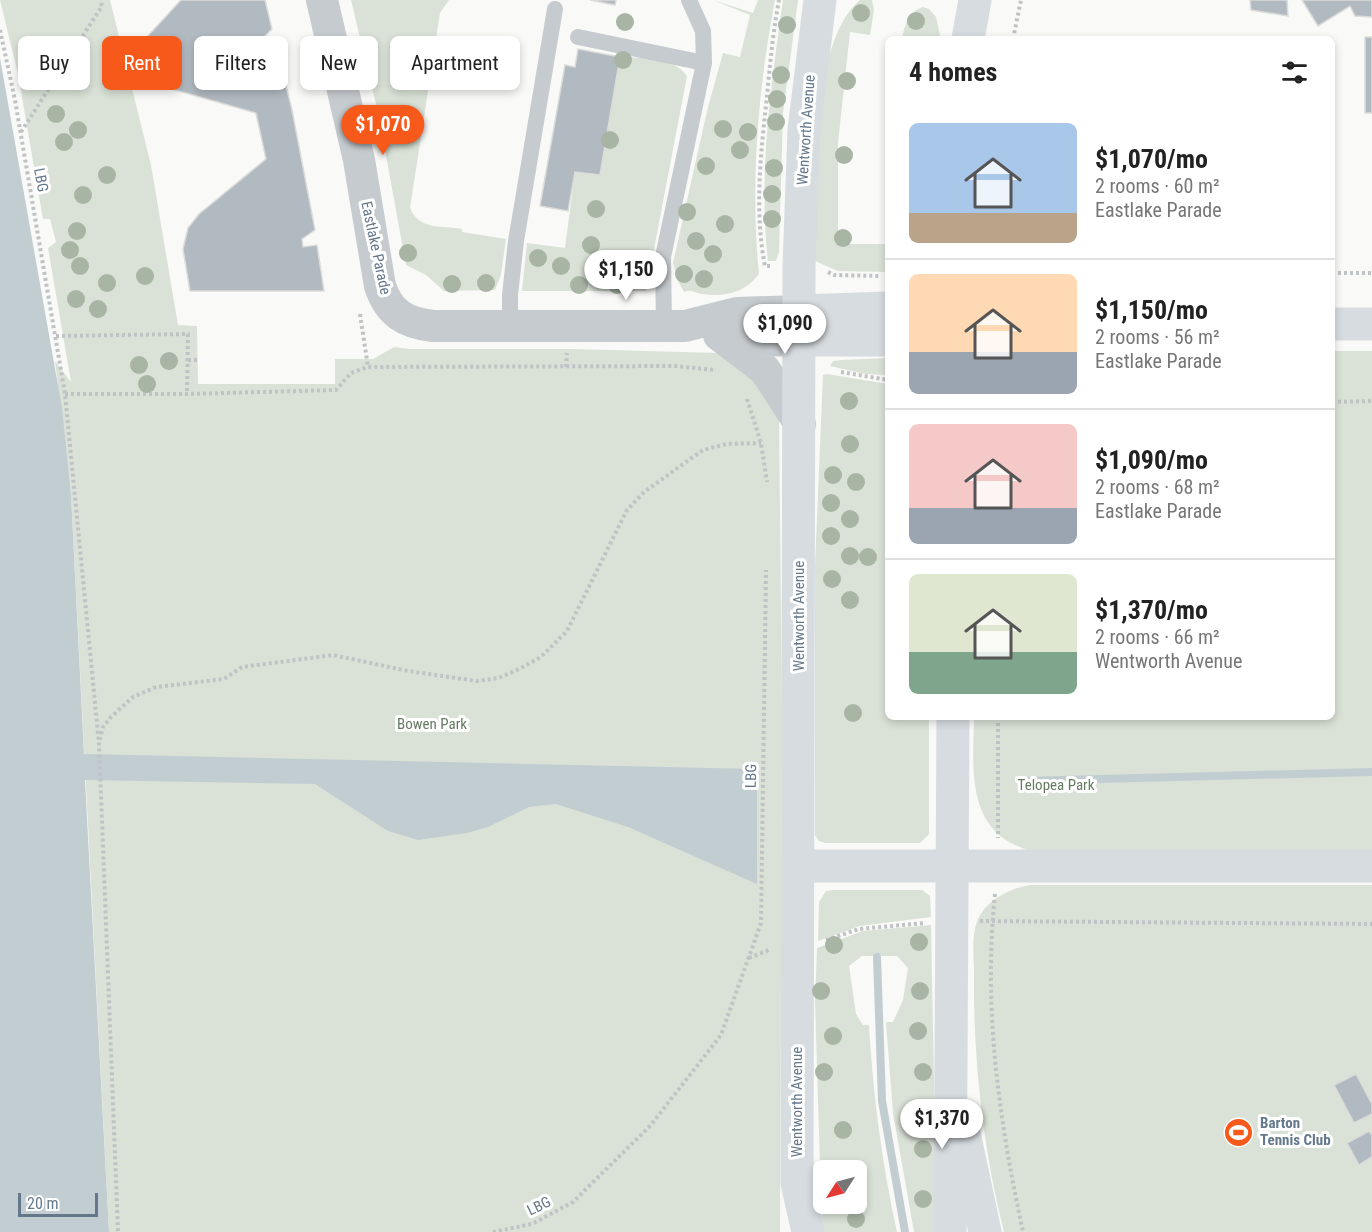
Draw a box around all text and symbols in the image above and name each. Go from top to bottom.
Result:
chip: Buy [18,36,90,90]
chip: Rent [102,36,182,90]
chip: Filters [194,36,288,90]
chip: New [300,36,378,90]
chip: Apartment [390,36,520,90]
icon: filters [1278,56,1311,89]
text: 4 homes [909,57,997,87]
street label: Wentworth Avenue [793,74,819,186]
pin: $1,070 [334,105,432,156]
text: $1,070 [355,112,411,136]
text: $1,070/mo [1095,144,1208,174]
icon: home [957,147,1029,219]
street label: LBG [30,167,52,193]
text: 2 rooms · 60 m² [1095,174,1220,198]
text: Eastlake Parade [1095,198,1222,222]
street label: Eastlake Parade [357,200,395,296]
pin: $1,150 [577,250,675,301]
text: $1,150 [598,257,654,281]
text: $1,150/mo [1095,295,1208,325]
icon: home [957,298,1029,370]
pin: $1,090 [736,304,834,355]
text: $1,090 [757,311,813,335]
text: 2 rooms · 56 m² [1095,325,1220,349]
text: Eastlake Parade [1095,349,1222,373]
text: $1,090/mo [1095,445,1208,475]
icon: home [957,448,1029,520]
text: 2 rooms · 68 m² [1095,475,1220,499]
text: Eastlake Parade [1095,499,1222,523]
street label: Wentworth Avenue [790,561,808,671]
text: $1,370/mo [1095,595,1208,625]
icon: home [957,598,1029,670]
text: 2 rooms · 66 m² [1095,625,1220,649]
text: Wentworth Avenue [1095,649,1242,673]
park label: Bowen Park [397,715,467,733]
street label: LBG [742,764,760,788]
park label: Telopea Park [1018,776,1095,794]
street label: Wentworth Avenue [788,1047,806,1157]
pin: $1,370 [893,1099,991,1150]
text: $1,370 [914,1106,970,1130]
place label: Barton Tennis Club [1260,1114,1331,1149]
sports icon: Barton Tennis Club [1223,1116,1255,1148]
north arrow [813,1160,867,1214]
map controls [813,1160,867,1214]
scale bar [18,1190,98,1218]
street label: LBG [524,1193,554,1219]
text: 20 m [27,1194,59,1213]

